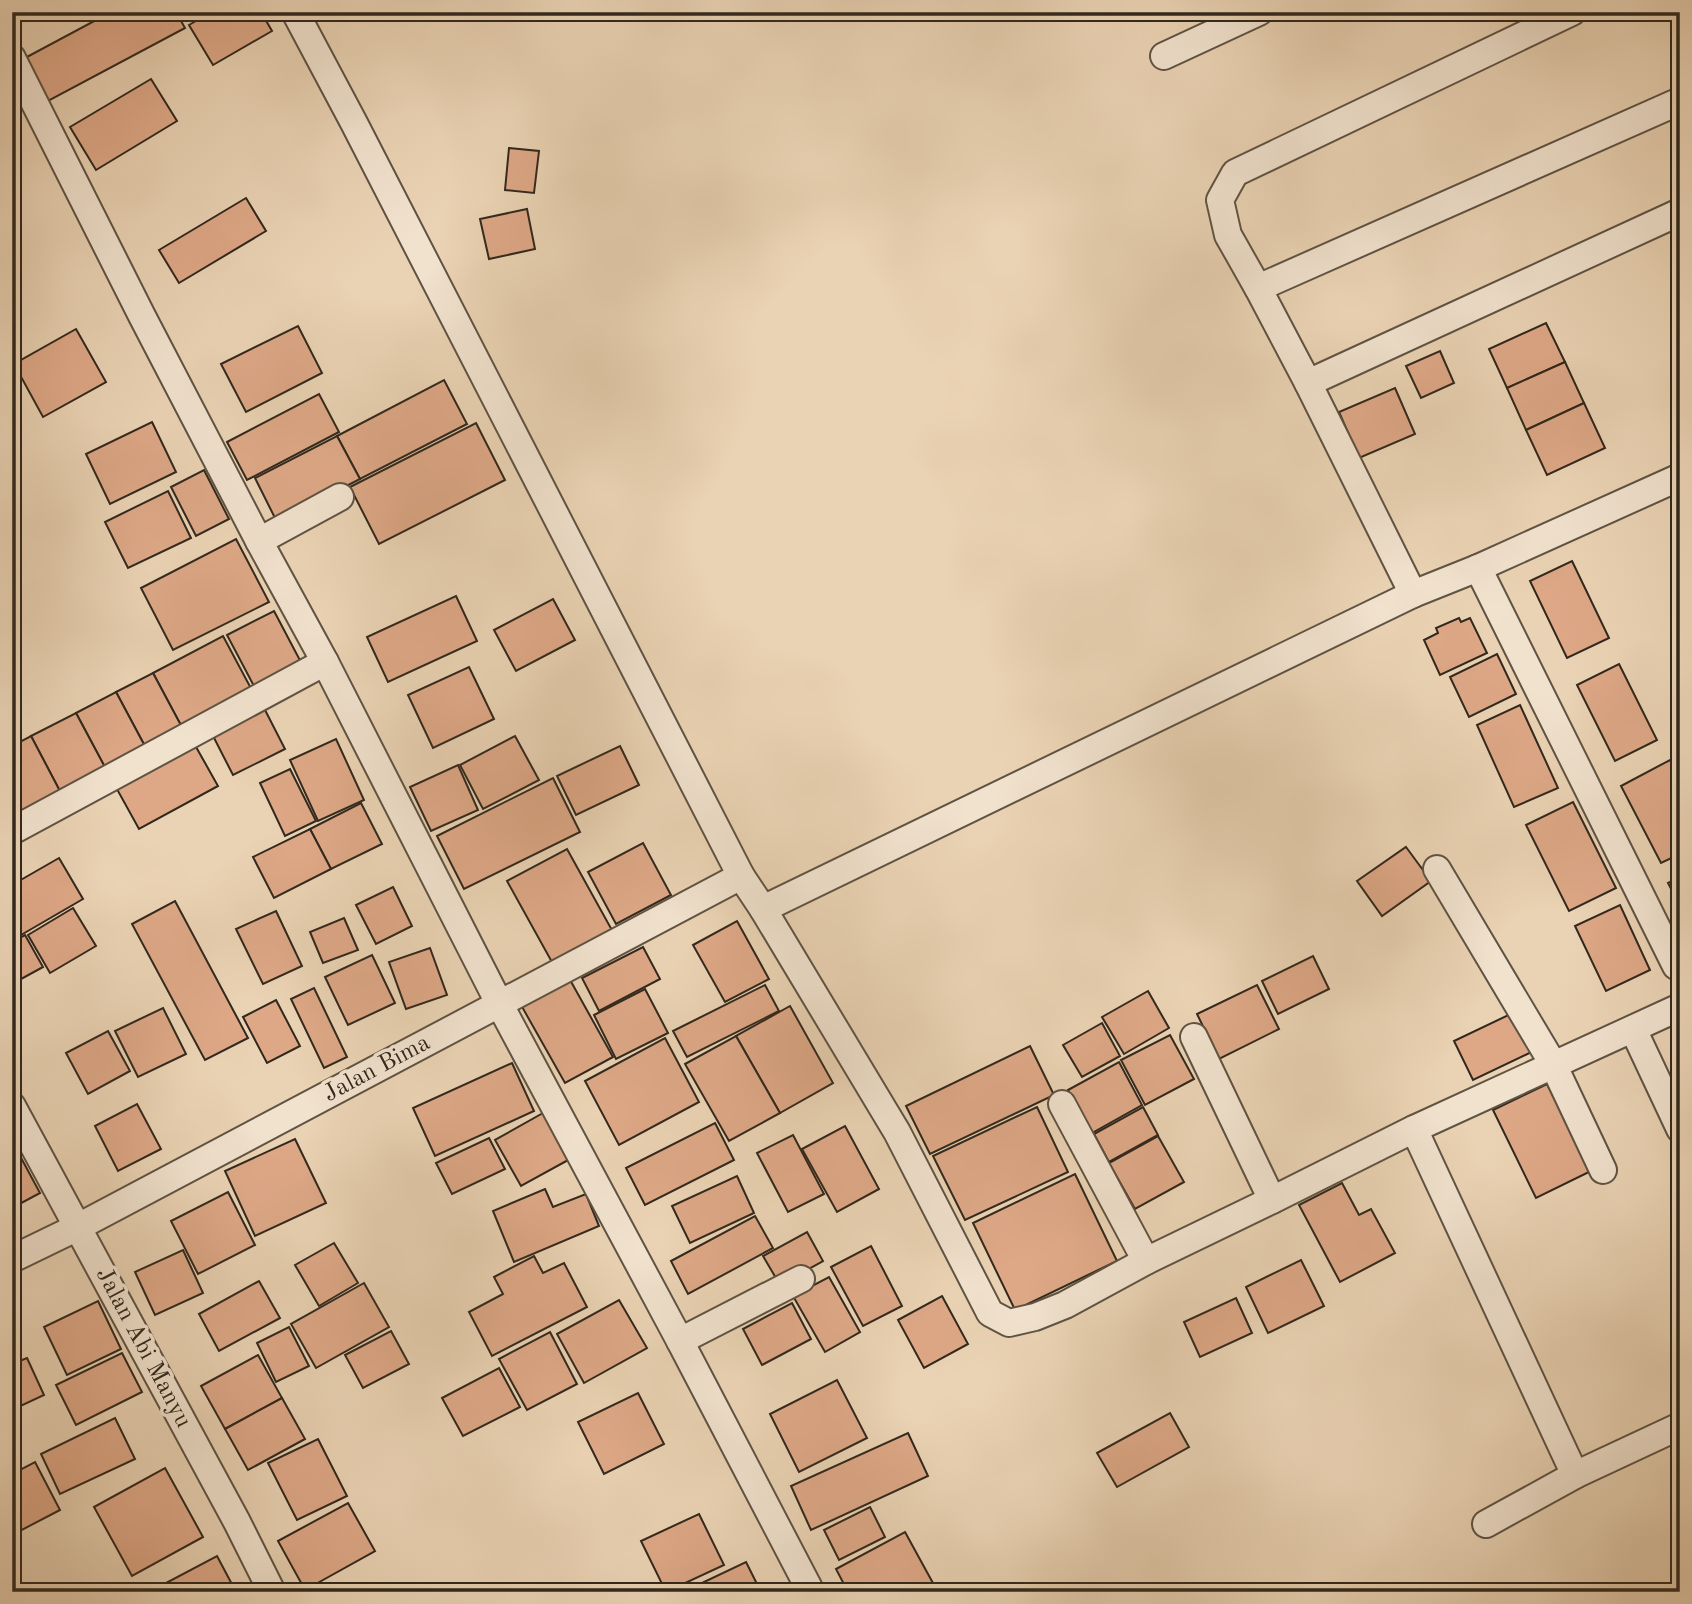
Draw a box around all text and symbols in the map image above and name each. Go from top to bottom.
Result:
street label: Jalan Bima [320,1031,434,1107]
street label: Jalan Abi Manyu [91,1264,195,1432]

